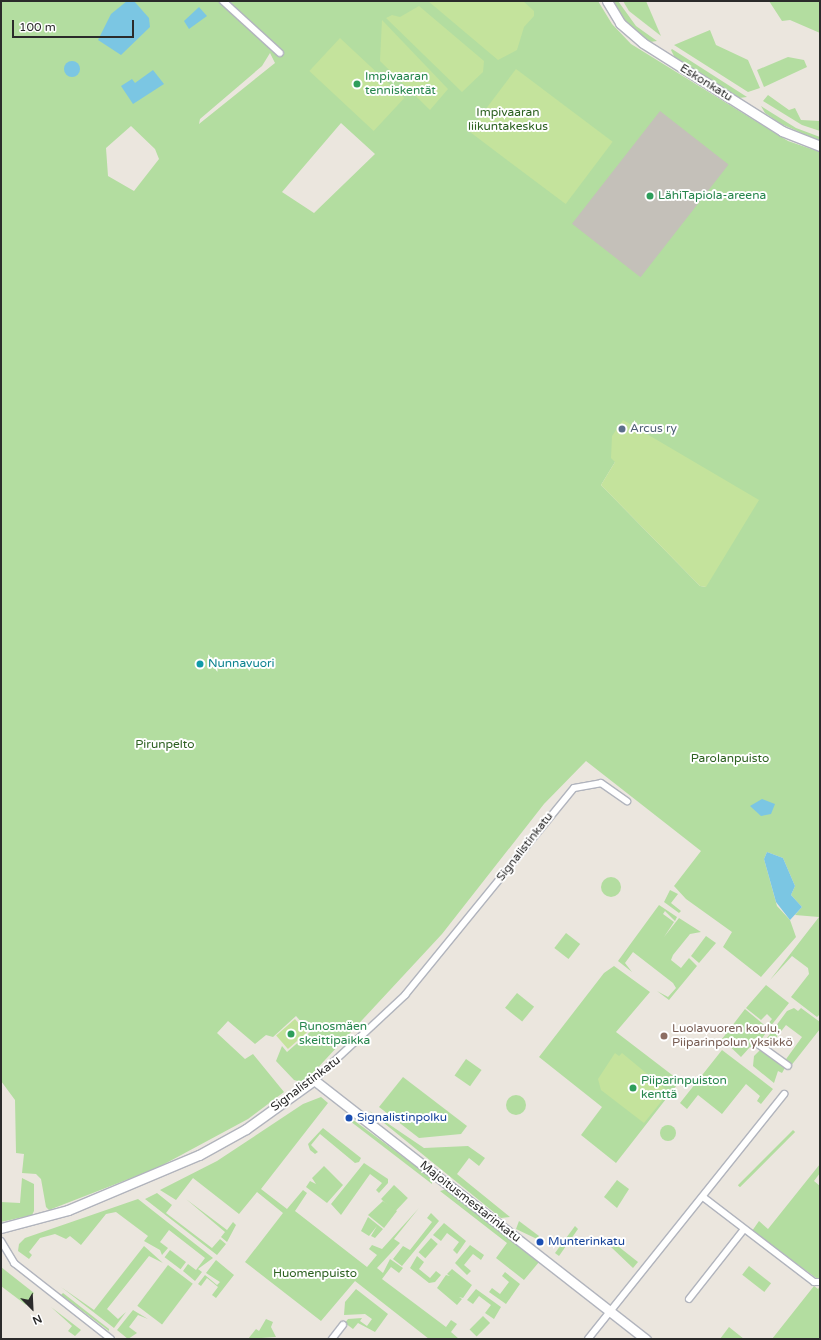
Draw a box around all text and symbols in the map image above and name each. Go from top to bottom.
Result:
scale bar [14,12,136,38]
text: 100 m [19,20,56,34]
street label: Eskonkatu [677,61,735,105]
place label: Impivaaran tenniskentät [365,70,436,98]
marker: Impivaaran tenniskentät [352,79,362,89]
park label: Impivaaran liikuntakeskus [468,106,548,134]
place label: LähiTapiola-areena [658,189,766,203]
marker: LähiTapiola-areena [645,191,655,201]
place label: Arcus ry [630,422,677,436]
marker: Arcus ry [617,424,627,434]
place label: Nunnavuori [208,657,275,671]
marker: Nunnavuori [195,659,205,669]
park label: Pirunpelto [135,738,195,752]
park label: Parolanpuisto [691,752,769,766]
street label: Signalistinkatu [494,810,556,884]
place label: Runosmäen skeittipaikka [299,1020,370,1048]
place label: Luolavuoren koulu, Piiparinpolun yksikkö [672,1022,793,1050]
marker: Runosmäen skeittipaikka [286,1029,296,1039]
marker: Luolavuoren koulu, Piiparinpolun yksikkö [659,1031,669,1041]
street label: Signalistinkatu [268,1053,344,1115]
place label: Piiparinpuiston kenttä [641,1074,727,1102]
marker: Piiparinpuiston kenttä [628,1083,638,1093]
place label: Signalistinpolku [357,1111,447,1125]
marker: Signalistinpolku [344,1113,354,1123]
street label: Majoitusmestarinkatu [417,1158,523,1246]
place label: Munterinkatu [548,1235,625,1249]
marker: Munterinkatu [535,1237,545,1247]
park label: Huomenpuisto [273,1267,357,1281]
north arrow [12,1288,52,1328]
text: N [30,1312,44,1327]

